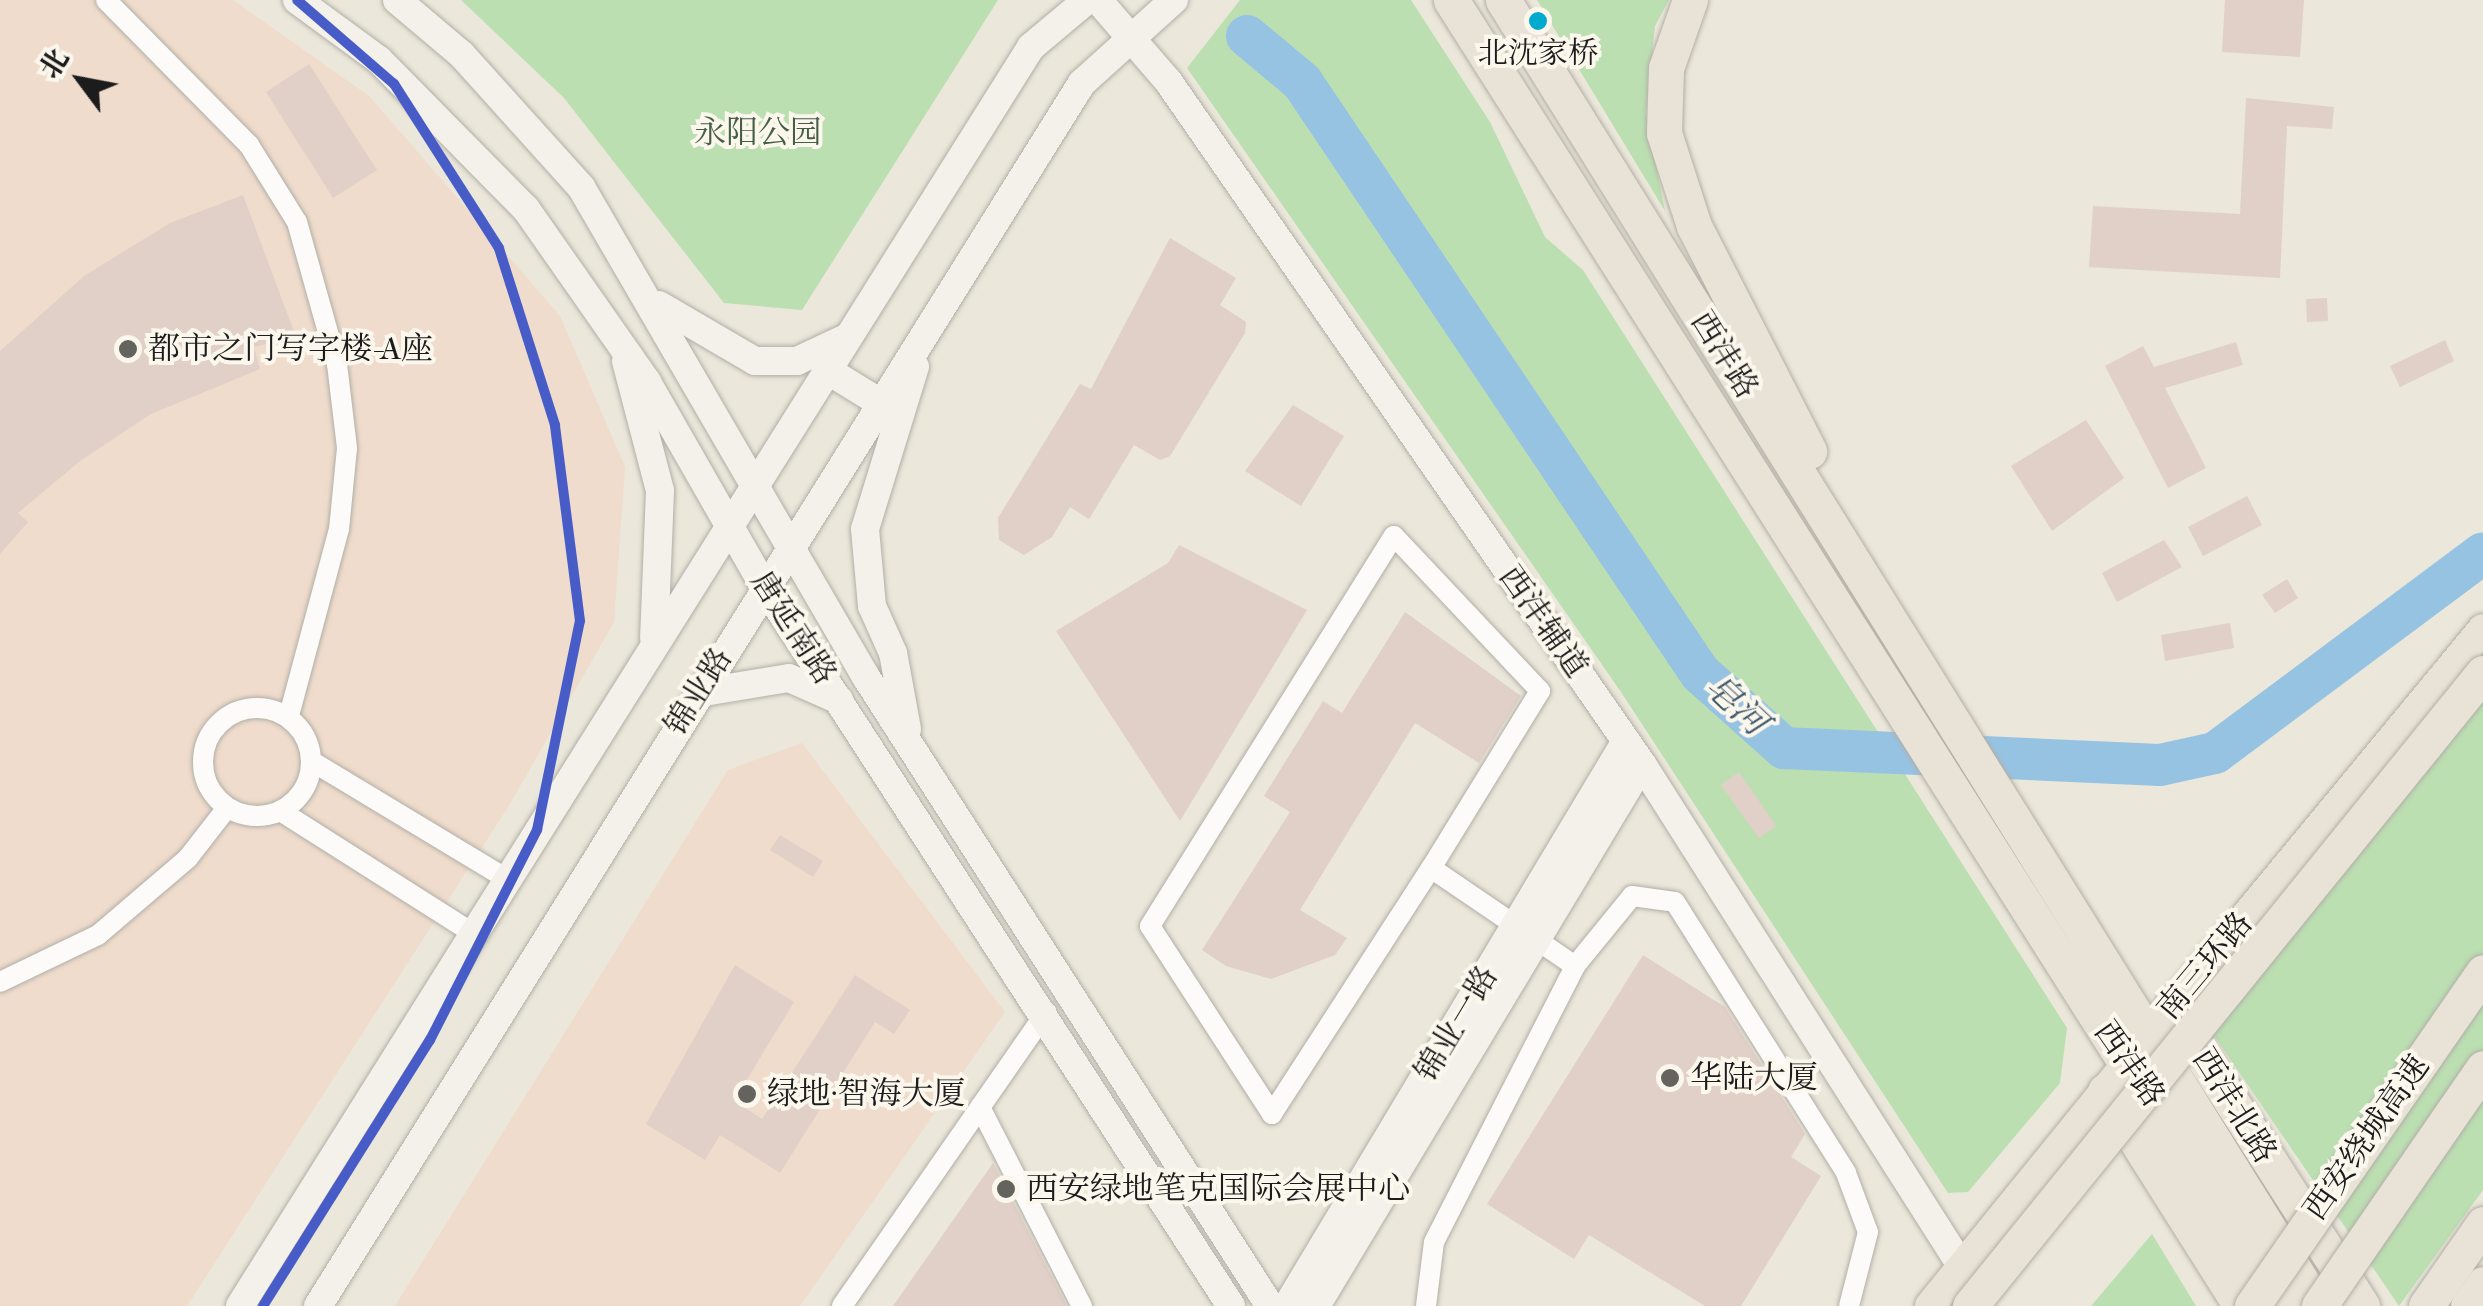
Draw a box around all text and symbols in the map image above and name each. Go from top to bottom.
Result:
marker: 北沈家桥 [1528,11,1548,31]
north arrow [30,30,130,130]
place label: 北沈家桥 [1478,36,1598,72]
text: 北 [33,43,76,84]
park label: 永阳公园 [694,114,822,152]
street label: 西沣路 [1682,304,1766,406]
place label: 都市之门写字楼-A座 [148,330,433,368]
marker: 都市之门写字楼-A座 [117,338,139,360]
street label: 西沣辅道 [1491,559,1595,685]
street label: 唐延南路 [742,564,844,692]
street label: 锦业路 [657,641,741,743]
water label: 皂河 [1696,666,1776,744]
street label: 南三环路 [2149,905,2261,1027]
street label: 锦业一路 [1408,959,1506,1089]
street label: 西沣路 [2086,1014,2172,1114]
street label: 西沣北路 [2184,1042,2284,1170]
street label: 西安绕城高速 [2296,1048,2438,1228]
place label: 华陆大厦 [1690,1059,1818,1097]
marker: 华陆大厦 [1659,1067,1681,1089]
place label: 绿地·智海大厦 [767,1075,965,1113]
marker: 绿地·智海大厦 [736,1083,758,1105]
place label: 西安绿地笔克国际会展中心 [1026,1170,1410,1208]
marker: 西安绿地笔克国际会展中心 [995,1178,1017,1200]

